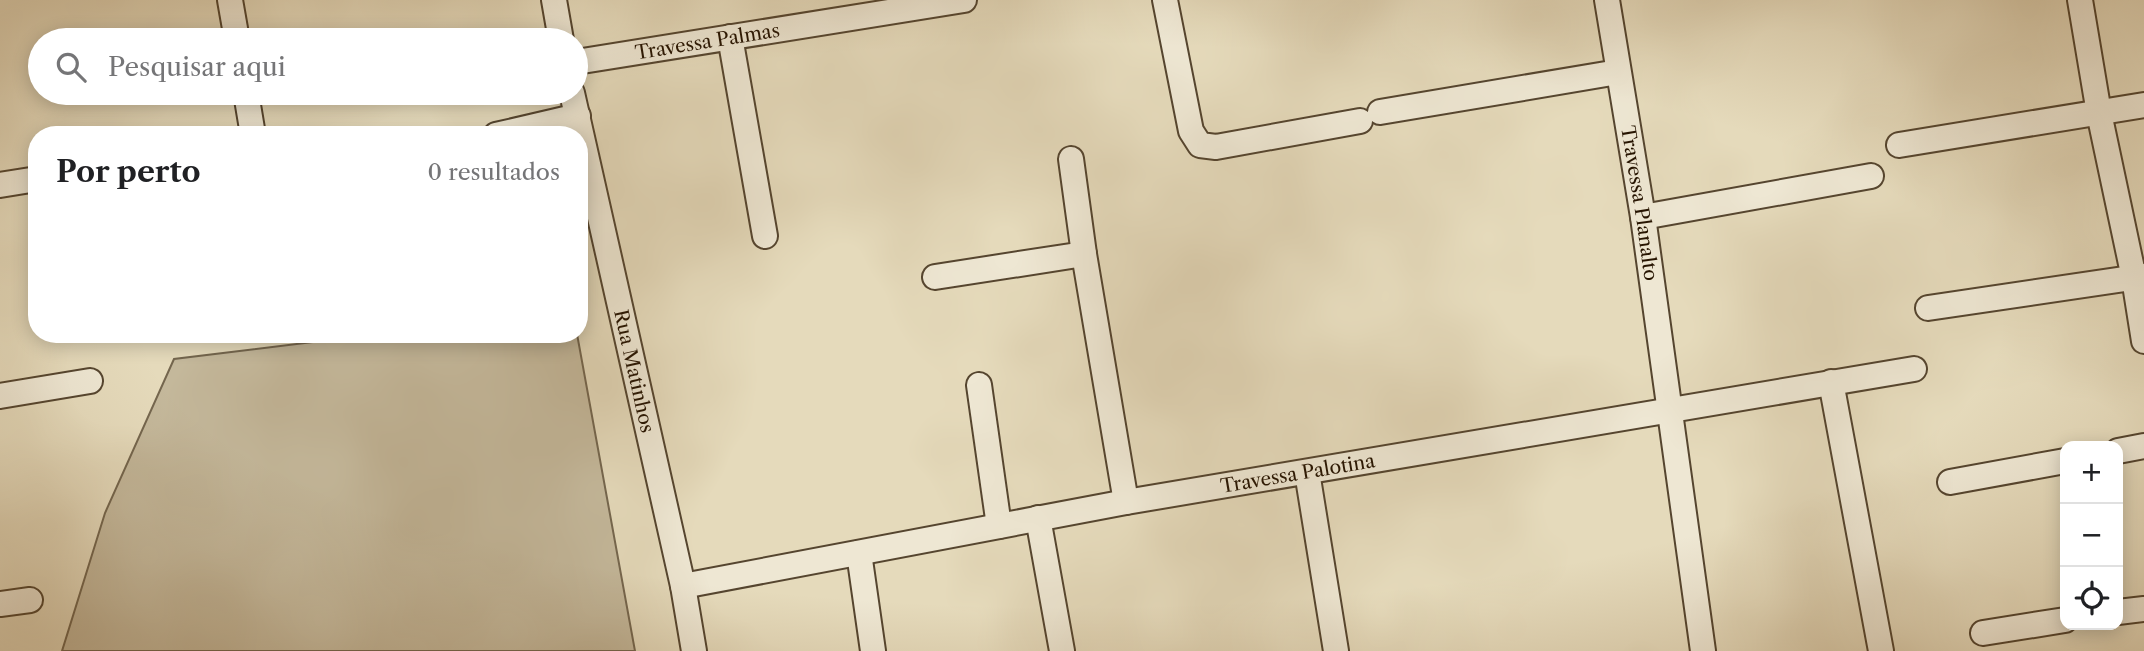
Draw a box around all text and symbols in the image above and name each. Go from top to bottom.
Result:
street label: Travessa Palmas [633,18,781,64]
search box [28,28,588,105]
icon: search [52,48,90,86]
text: Pesquisar aqui [108,51,286,83]
street label: Travessa Planalto [1617,124,1663,282]
text: Por perto [56,153,201,190]
text: 0 resultados [428,158,560,186]
street label: Rua Matinhos [610,307,660,435]
map controls [2060,441,2123,630]
button: + [2060,441,2123,504]
street label: Travessa Palotina [1219,449,1377,497]
button: − [2060,504,2123,567]
button: locate [2060,567,2123,630]

